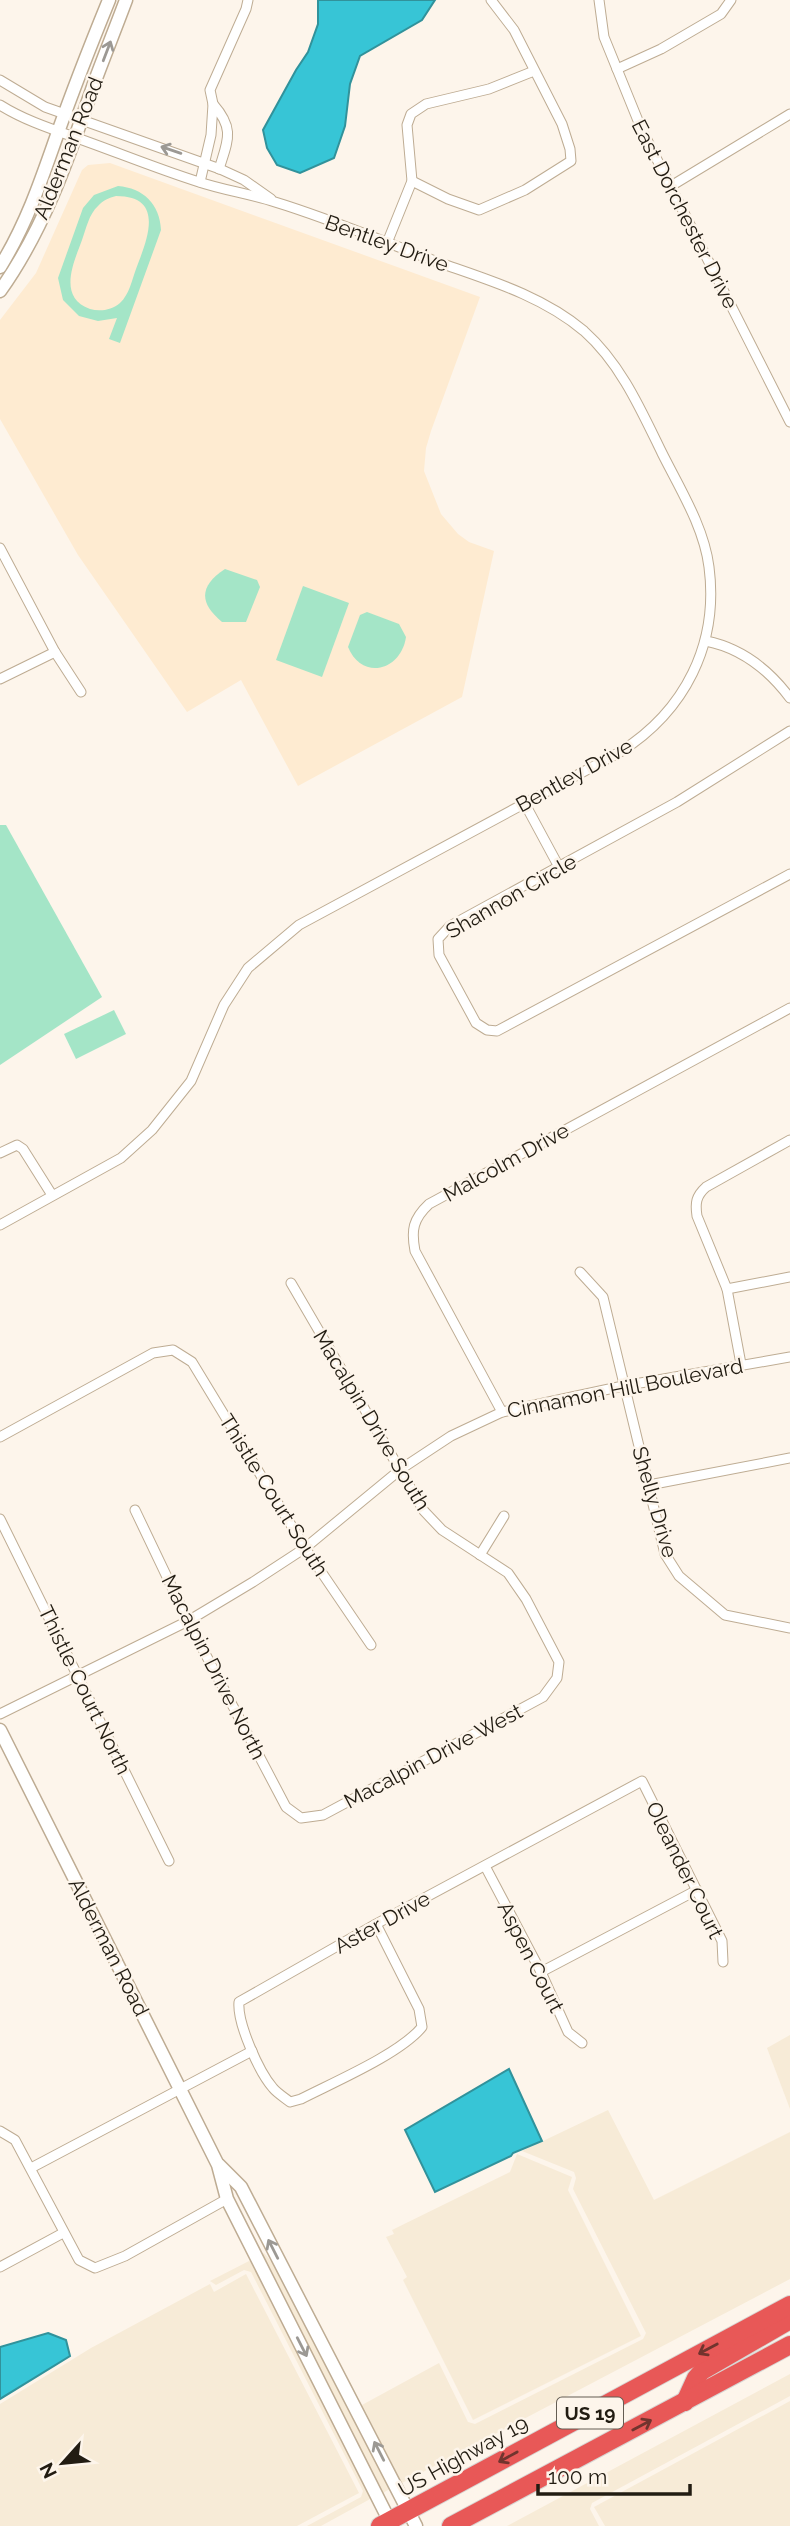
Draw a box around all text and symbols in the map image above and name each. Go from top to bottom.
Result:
one-way arrow [102,40,115,62]
street label: Alderman Road [28,73,108,223]
street label: East Dorchester Drive [626,115,744,313]
one-way arrow [160,143,182,155]
street label: Bentley Drive [322,209,452,277]
street label: Bentley Drive [511,733,637,817]
street label: Shannon Circle [441,849,581,943]
street label: Malcolm Drive [439,1117,573,1207]
street label: Macalpin Drive South [308,1325,436,1515]
street label: Cinnamon Hill Boulevard [505,1353,745,1423]
street label: Thistle Court South [214,1409,334,1581]
street label: Shelly Drive [627,1443,683,1561]
street label: Macalpin Drive North [157,1570,271,1764]
street label: Thistle Court North [33,1602,137,1778]
street label: Macalpin Drive West [340,1698,526,1814]
street label: Oleander Court [641,1798,729,1942]
street label: Alderman Road [63,1874,155,2020]
street label: Aster Drive [330,1885,434,1959]
street label: Aspen Court [492,1897,570,2017]
one-way arrow [266,2239,280,2260]
one-way arrow [295,2336,309,2357]
one-way arrow [698,2342,719,2356]
road number: US 19 [557,2398,623,2428]
street label: US Highway 19 [394,2410,532,2502]
one-way arrow [631,2418,651,2432]
north arrow [28,2428,98,2498]
one-way arrow [371,2441,385,2462]
one-way arrow [498,2451,519,2464]
scale bar [538,2452,690,2496]
text: N [35,2459,61,2482]
text: 100 m [548,2464,607,2489]

